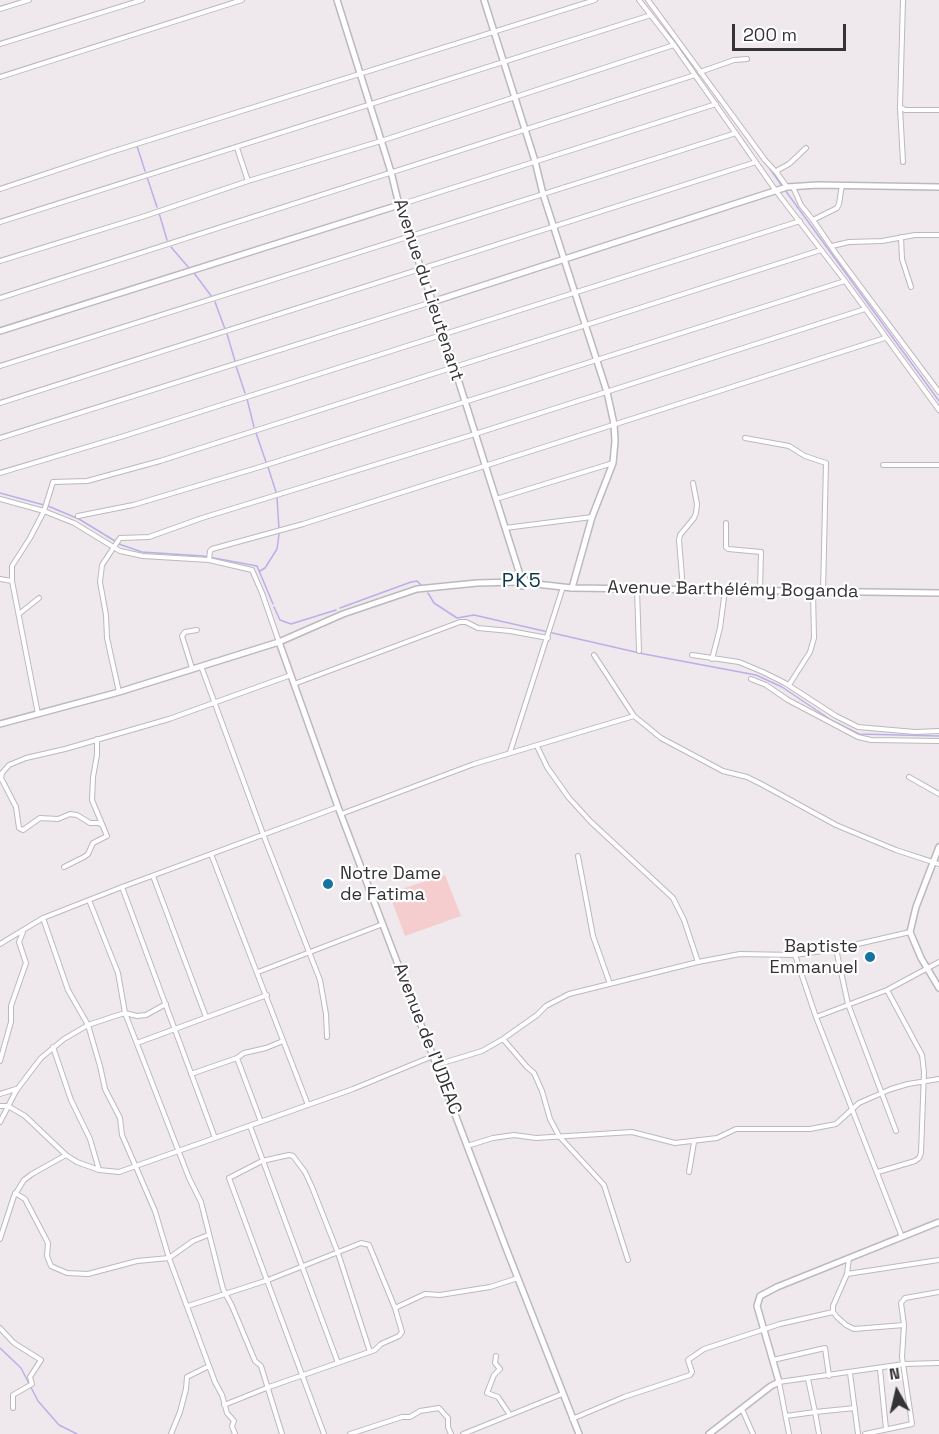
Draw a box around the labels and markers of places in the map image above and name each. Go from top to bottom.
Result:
place label: Notre Dame de Fatima [340,863,441,906]
marker: Notre Dame de Fatima [321,877,335,891]
place label: Baptiste Emmanuel [770,936,858,978]
marker: Baptiste Emmanuel [863,950,877,964]

